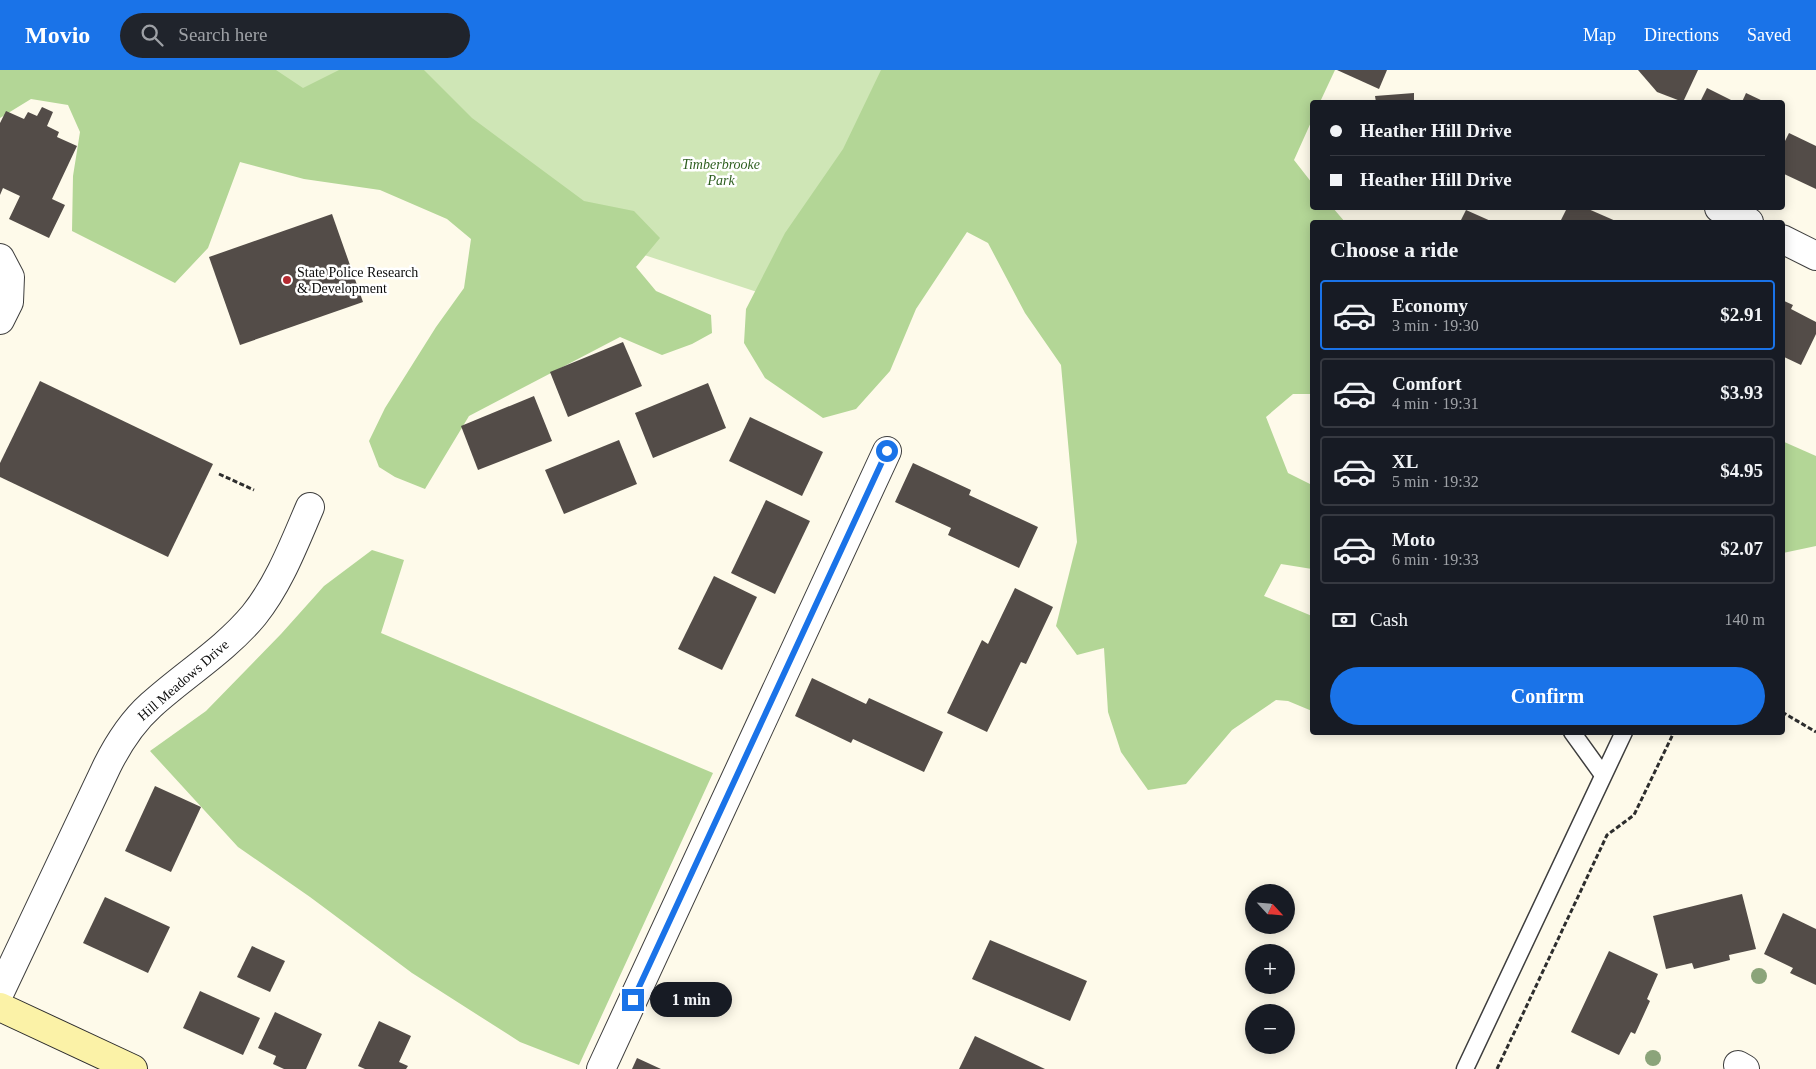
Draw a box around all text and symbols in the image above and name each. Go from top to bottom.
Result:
search box [120,13,470,58]
icon: search [138,21,166,49]
text: Movio [25,22,90,48]
text: Search here [178,24,267,45]
text: Map [1583,25,1616,45]
text: Directions [1644,25,1719,45]
text: Saved [1747,25,1791,45]
text: Heather Hill Drive [1360,120,1512,141]
park label: Timberbrooke Park [682,157,760,188]
text: Heather Hill Drive [1360,169,1512,190]
text: Choose a ride [1330,237,1458,262]
place label: State Police Research & Development [297,265,418,296]
marker: State Police Research & Development [281,274,293,286]
icon: car [1332,293,1377,338]
text: Economy [1392,295,1468,316]
text: $2.91 [1720,304,1763,325]
text: 3 min · 19:30 [1392,317,1479,334]
icon: car [1332,371,1377,416]
text: Comfort [1392,373,1462,394]
text: $3.93 [1720,382,1763,403]
text: 4 min · 19:31 [1392,395,1479,412]
route start [876,440,898,462]
icon: car [1332,449,1377,494]
text: XL [1392,451,1418,472]
text: $4.95 [1720,460,1763,481]
text: 5 min · 19:32 [1392,473,1479,490]
icon: car [1332,527,1377,572]
text: Moto [1392,529,1435,550]
text: $2.07 [1720,538,1763,559]
text: 6 min · 19:33 [1392,551,1479,568]
icon: cash [1330,606,1358,634]
text: Cash [1370,609,1408,630]
text: 140 m [1725,611,1765,628]
street label: Hill Meadows Drive [135,637,232,724]
button: Confirm [1330,667,1765,725]
north arrow [1245,884,1295,934]
map controls [1245,884,1295,1054]
button: + [1245,944,1295,994]
callout: 1 min [650,982,733,1018]
route end [622,989,644,1011]
text: 1 min [672,991,710,1008]
button: − [1245,1004,1295,1054]

